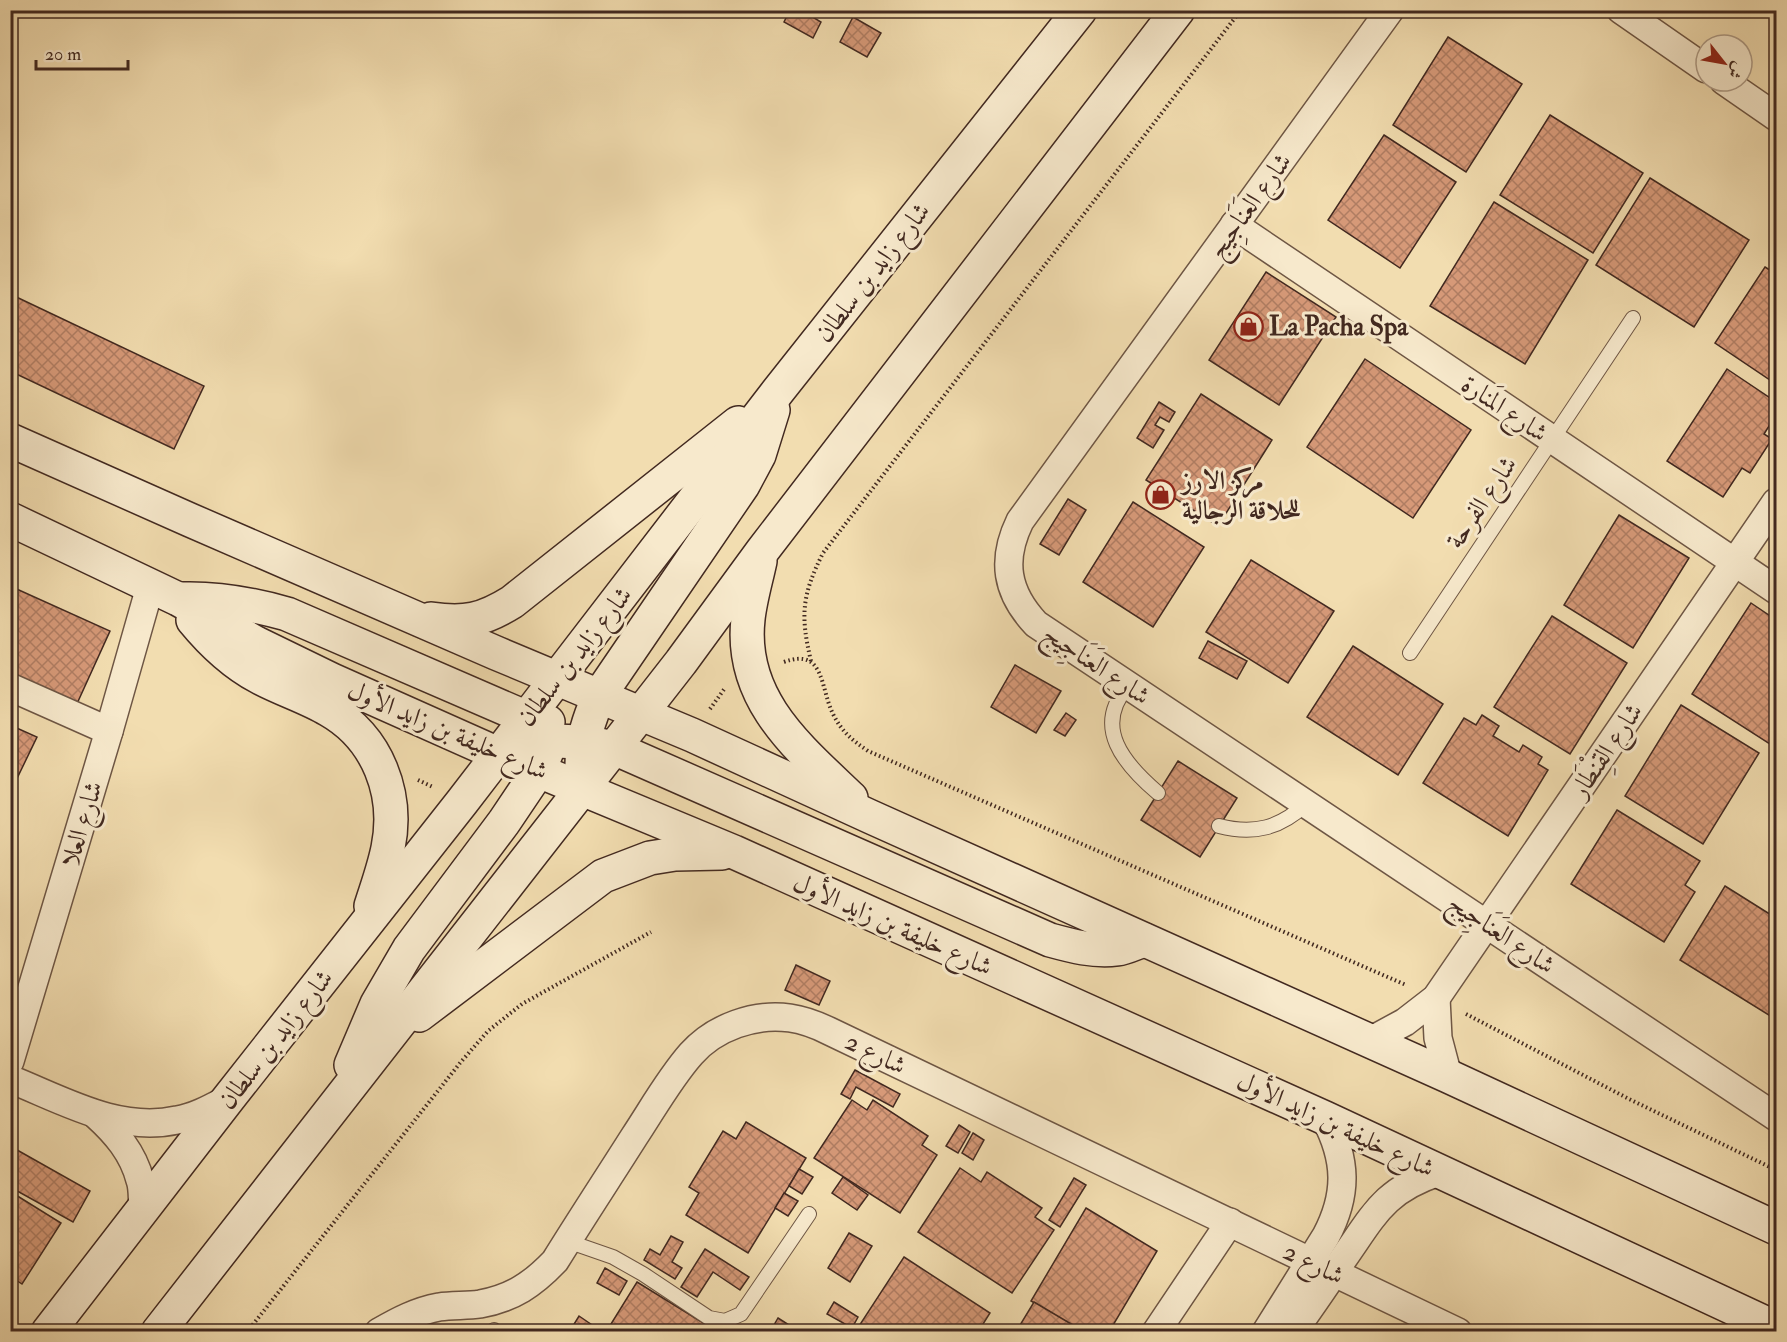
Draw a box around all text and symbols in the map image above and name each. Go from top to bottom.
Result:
scale bar [36,33,128,71]
north arrow [1694,33,1754,93]
text: 20 m [45,43,81,66]
text: ش [1723,58,1749,82]
street label: شارع العَنَاجِيج [1198,145,1304,269]
street label: شارع زايد بن سلطان [808,196,941,352]
shop icon: La Pacha Spa [1232,310,1264,342]
place label: La Pacha Spa [1269,311,1409,344]
street label: شارع المَنارة [1452,366,1556,454]
street label: شارع الفرحة [1439,450,1529,558]
place label: مركز الارز للحلاقة الرجالية [1179,465,1301,527]
shop icon: مركز الارز للحلاقة الرجالية [1145,479,1177,511]
street label: شارع زايد بن سلطان [510,580,643,736]
street label: شارع العَنَاجِيج [1033,615,1158,718]
street label: شارع خليفة بن زايد الأول [341,671,554,792]
street label: شارع القِنْطَار [1558,695,1654,809]
street label: شارع العلا [54,777,115,873]
street label: شارع خليفة بن زايد الأول [786,864,998,988]
street label: شارع العَنَاجِيج [1438,884,1563,987]
street label: شارع زايد بن سلطان [211,963,344,1119]
street label: شارع 2 [838,1026,911,1087]
street label: شارع خليفة بن زايد الأول [1229,1062,1441,1189]
street label: شارع 2 [1276,1236,1349,1297]

